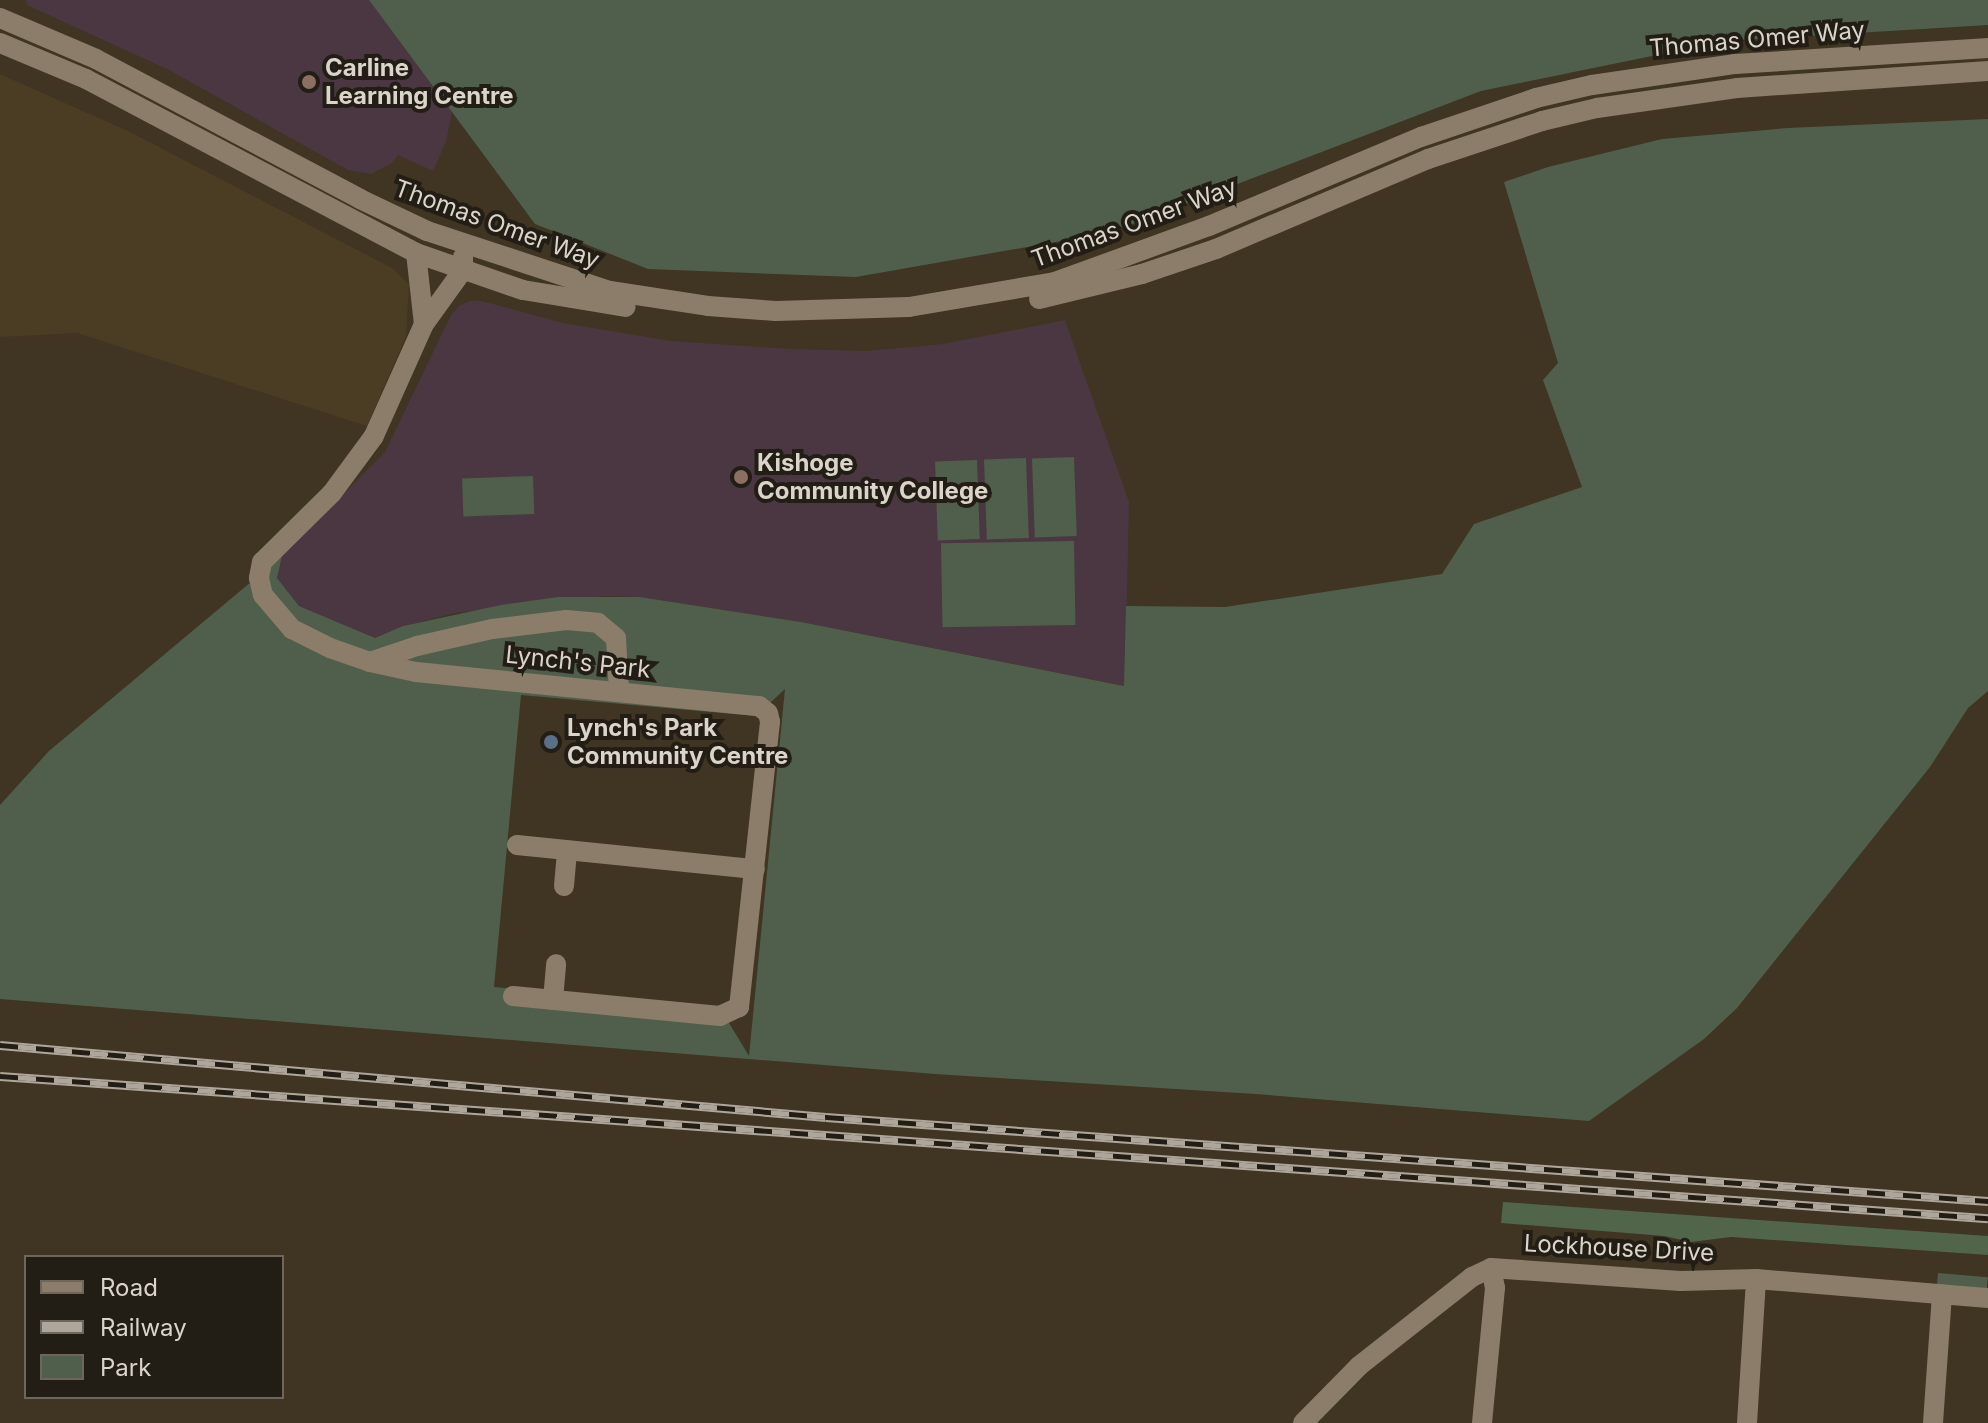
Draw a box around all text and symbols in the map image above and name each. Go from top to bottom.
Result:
street label: Thomas Omer Way [1648,15,1866,63]
place label: Carline Learning Centre [325,54,513,110]
marker: Carline Learning Centre [300,73,318,91]
street label: Thomas Omer Way [1028,172,1240,274]
street label: Thomas Omer Way [391,173,603,275]
place label: Kishoge Community College [757,449,988,505]
marker: Kishoge Community College [732,468,750,486]
street label: Lynch's Park [504,640,652,684]
place label: Lynch's Park Community Centre [567,714,788,770]
marker: Lynch's Park Community Centre [542,733,560,751]
street label: Lockhouse Drive [1523,1229,1715,1267]
legend [24,1255,284,1399]
text: Road [100,1273,158,1302]
text: Railway [100,1313,187,1342]
text: Park [100,1353,151,1382]

